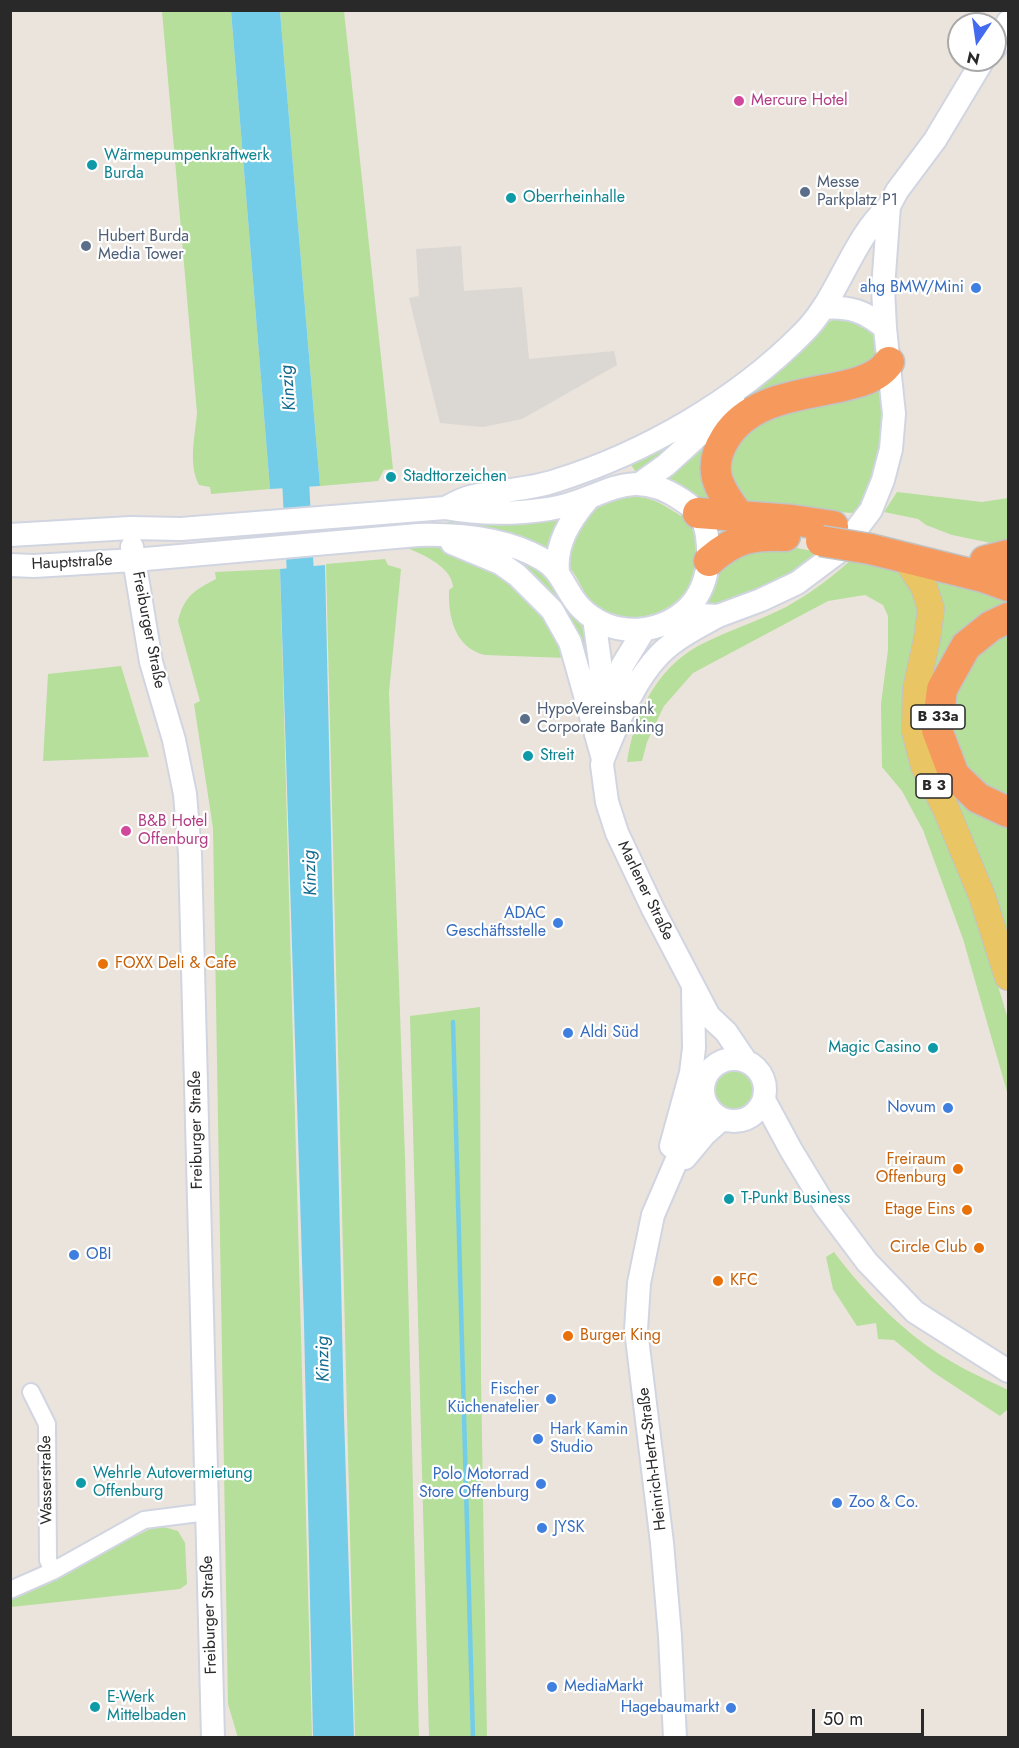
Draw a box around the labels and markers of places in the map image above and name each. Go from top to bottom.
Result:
place label: Mercure Hotel [751,91,848,111]
marker: Mercure Hotel [732,94,746,108]
place label: Wärmepumpenkraftwerk Burda [104,146,270,184]
marker: Wärmepumpenkraftwerk Burda [85,158,99,172]
place label: Messe Parkplatz P1 [817,173,898,211]
marker: Messe Parkplatz P1 [798,185,812,199]
place label: Oberrheinhalle [523,188,625,208]
marker: Oberrheinhalle [504,191,518,205]
place label: Hubert Burda Media Tower [98,227,189,265]
marker: Hubert Burda Media Tower [79,239,93,253]
place label: ahg BMW/Mini [860,278,964,298]
marker: ahg BMW/Mini [969,281,983,295]
place label: Stadttorzeichen [403,467,507,487]
marker: Stadttorzeichen [384,470,398,484]
place label: HypoVereinsbank Corporate Banking [537,700,664,738]
marker: HypoVereinsbank Corporate Banking [518,712,532,726]
place label: Streit [540,746,574,766]
marker: Streit [521,749,535,763]
place label: B&B Hotel Offenburg [138,812,208,850]
marker: B&B Hotel Offenburg [119,824,133,838]
place label: ADAC Geschäftsstelle [446,904,546,942]
marker: ADAC Geschäftsstelle [551,916,565,930]
place label: FOXX Deli & Cafe [115,954,237,974]
marker: FOXX Deli & Cafe [96,957,110,971]
place label: Aldi Süd [580,1023,639,1043]
marker: Aldi Süd [561,1026,575,1040]
place label: Magic Casino [828,1038,921,1058]
marker: Magic Casino [926,1041,940,1055]
place label: Novum [887,1098,936,1118]
marker: Novum [941,1101,955,1115]
place label: Freiraum Offenburg [876,1150,946,1188]
marker: Freiraum Offenburg [951,1162,965,1176]
place label: T-Punkt Business [741,1189,850,1209]
marker: T-Punkt Business [722,1192,736,1206]
place label: Etage Eins [885,1200,955,1220]
marker: Etage Eins [960,1203,974,1217]
place label: Circle Club [890,1238,967,1258]
marker: Circle Club [972,1241,986,1255]
place label: OBI [86,1245,111,1265]
marker: OBI [67,1248,81,1262]
place label: KFC [730,1271,758,1291]
marker: KFC [711,1274,725,1288]
place label: Burger King [580,1326,661,1346]
marker: Burger King [561,1329,575,1343]
place label: Fischer Küchenatelier [448,1380,539,1418]
marker: Fischer Küchenatelier [544,1392,558,1406]
place label: Hark Kamin Studio [550,1420,628,1458]
marker: Hark Kamin Studio [531,1432,545,1446]
place label: Wehrle Autovermietung Offenburg [93,1464,253,1502]
place label: Polo Motorrad Store Offenburg [419,1465,529,1503]
marker: Wehrle Autovermietung Offenburg [74,1476,88,1490]
marker: Polo Motorrad Store Offenburg [534,1477,548,1491]
place label: Zoo & Co. [849,1493,919,1513]
marker: Zoo & Co. [830,1496,844,1510]
place label: JYSK [554,1518,585,1538]
marker: JYSK [535,1521,549,1535]
place label: MediaMarkt [564,1677,643,1697]
marker: MediaMarkt [545,1680,559,1694]
place label: E-Werk Mittelbaden [107,1688,186,1726]
place label: Hagebaumarkt [621,1698,719,1718]
marker: E-Werk Mittelbaden [88,1700,102,1714]
marker: Hagebaumarkt [724,1701,738,1715]

